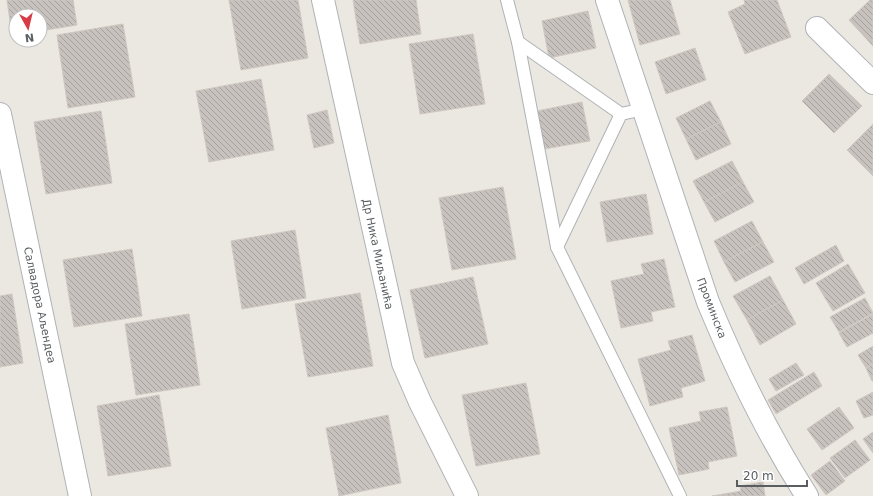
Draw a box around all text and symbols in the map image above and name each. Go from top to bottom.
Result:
north arrow [8,8,48,48]
text: N [24,30,35,44]
street label: Др Ника Миљанића [359,198,396,311]
street label: Салвадора Аљендеа [21,246,58,365]
street label: Проминска [694,276,729,340]
scale bar [737,462,807,488]
text: 20 m [743,469,774,483]

